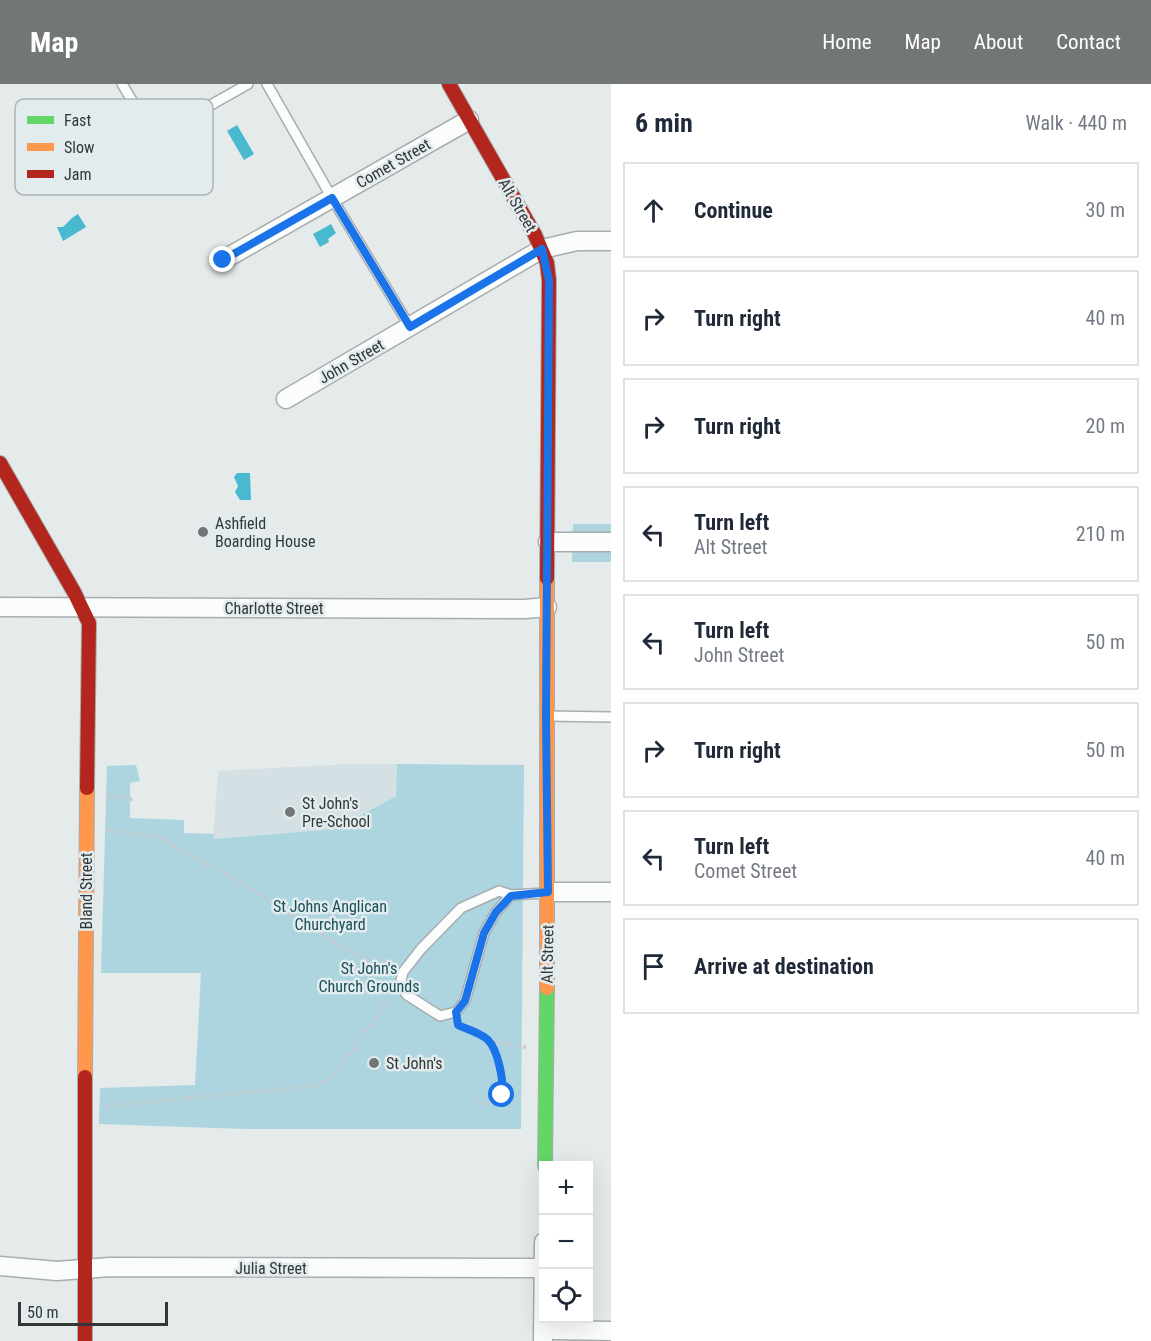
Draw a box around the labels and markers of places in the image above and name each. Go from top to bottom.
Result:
place label: Ashfield Boarding House [215,514,316,551]
marker: Ashfield Boarding House [196,525,210,539]
place label: St John's Pre-School [302,794,370,831]
marker: St John's Pre-School [283,805,297,819]
place label: St John's [386,1054,443,1073]
marker: St John's [367,1056,381,1070]

